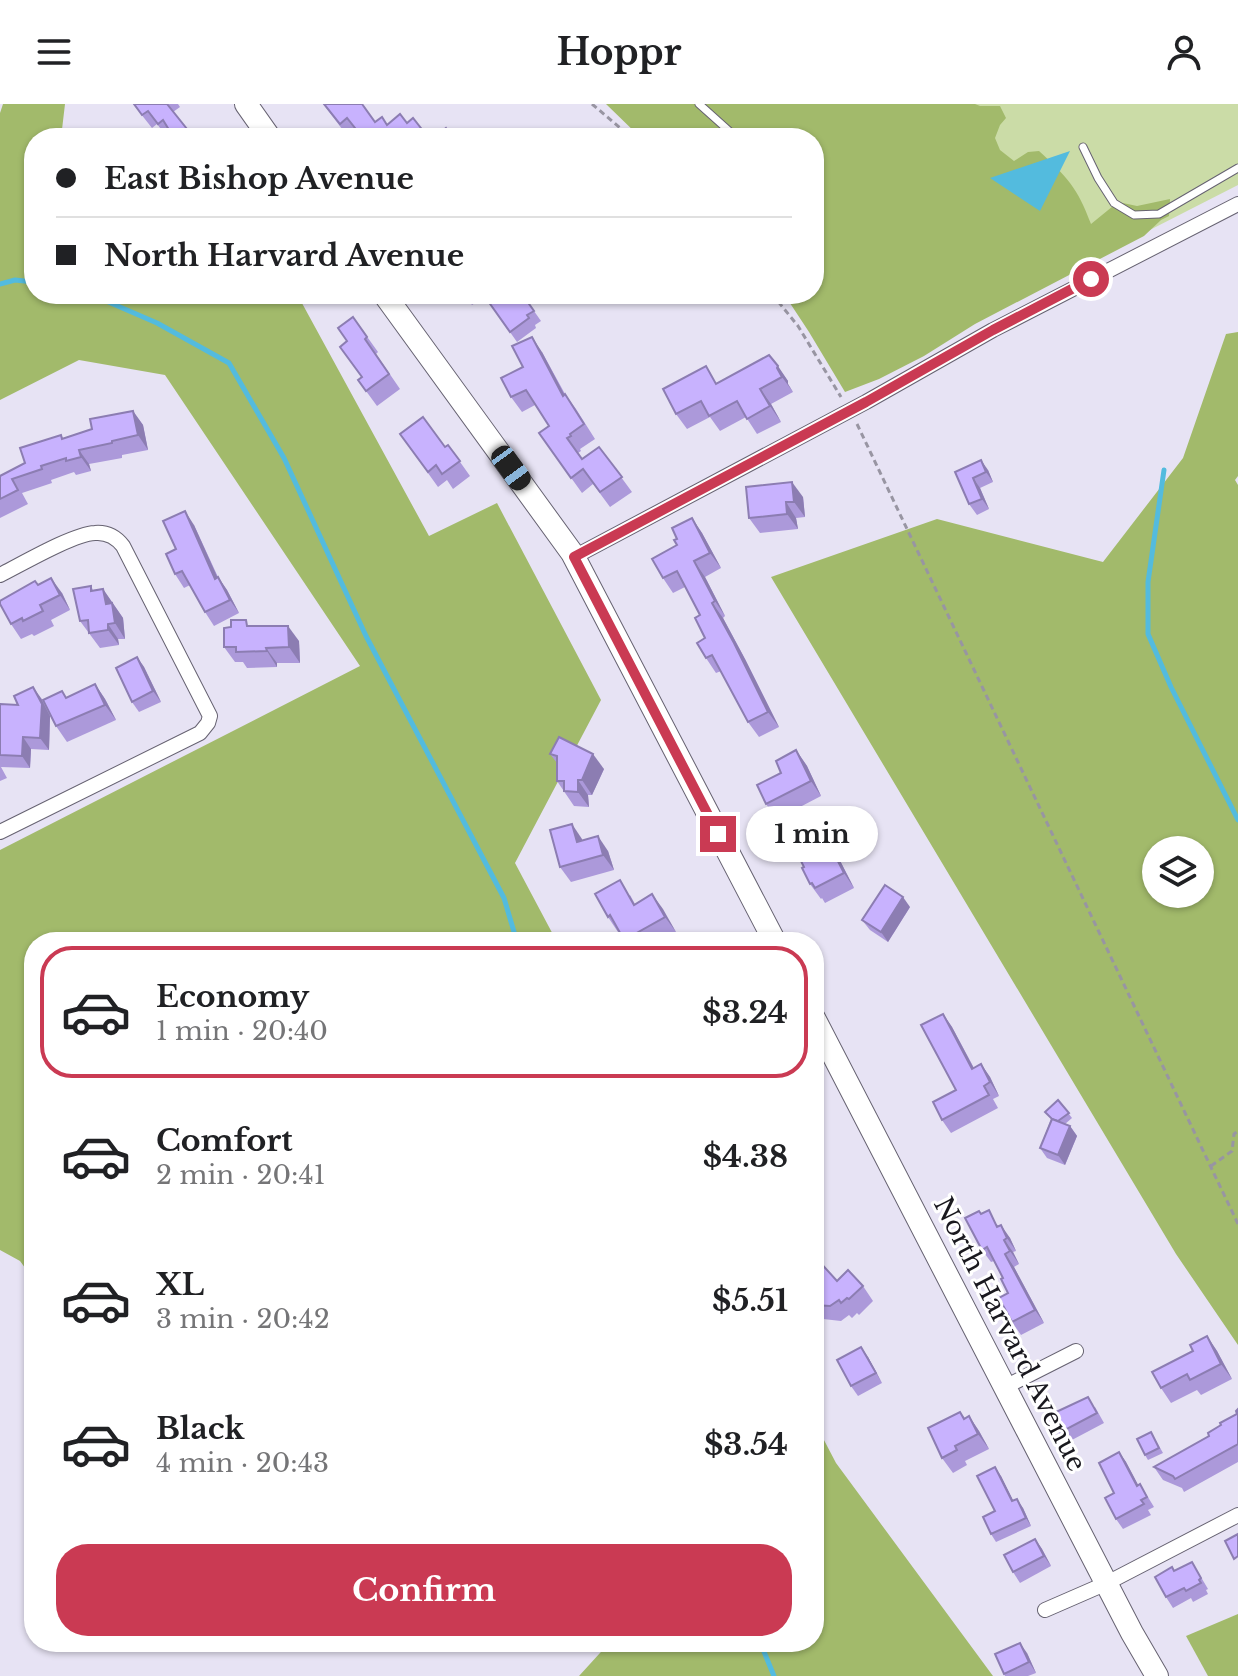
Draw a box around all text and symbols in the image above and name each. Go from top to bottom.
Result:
icon: menu [32,30,76,74]
text: Hoppr [556,30,682,75]
icon: person [1162,30,1206,74]
text: East Bishop Avenue [104,160,414,197]
text: North Harvard Avenue [104,237,464,274]
route start [1073,261,1109,297]
car [487,442,535,494]
callout: 1 min [746,806,878,862]
route end [700,816,736,852]
text: 1 min [774,818,850,850]
map controls [1142,836,1214,908]
button: layers [1142,836,1214,908]
icon: car [60,976,132,1048]
text: Economy [156,978,309,1015]
text: $3.24 [702,994,788,1031]
text: 1 min · 20:40 [156,1015,328,1047]
icon: car [60,1120,132,1192]
text: Comfort [156,1122,293,1159]
text: $4.38 [703,1138,788,1175]
text: 2 min · 20:41 [156,1159,325,1191]
street label: North Harvard Avenue [927,1192,1093,1476]
icon: car [60,1264,132,1336]
text: XL [156,1266,204,1303]
text: $5.51 [712,1282,788,1319]
text: 3 min · 20:42 [156,1303,330,1335]
icon: car [60,1408,132,1480]
text: Black [156,1410,244,1447]
text: $3.54 [704,1426,788,1463]
text: 4 min · 20:43 [156,1447,329,1479]
button: Confirm [56,1544,792,1636]

